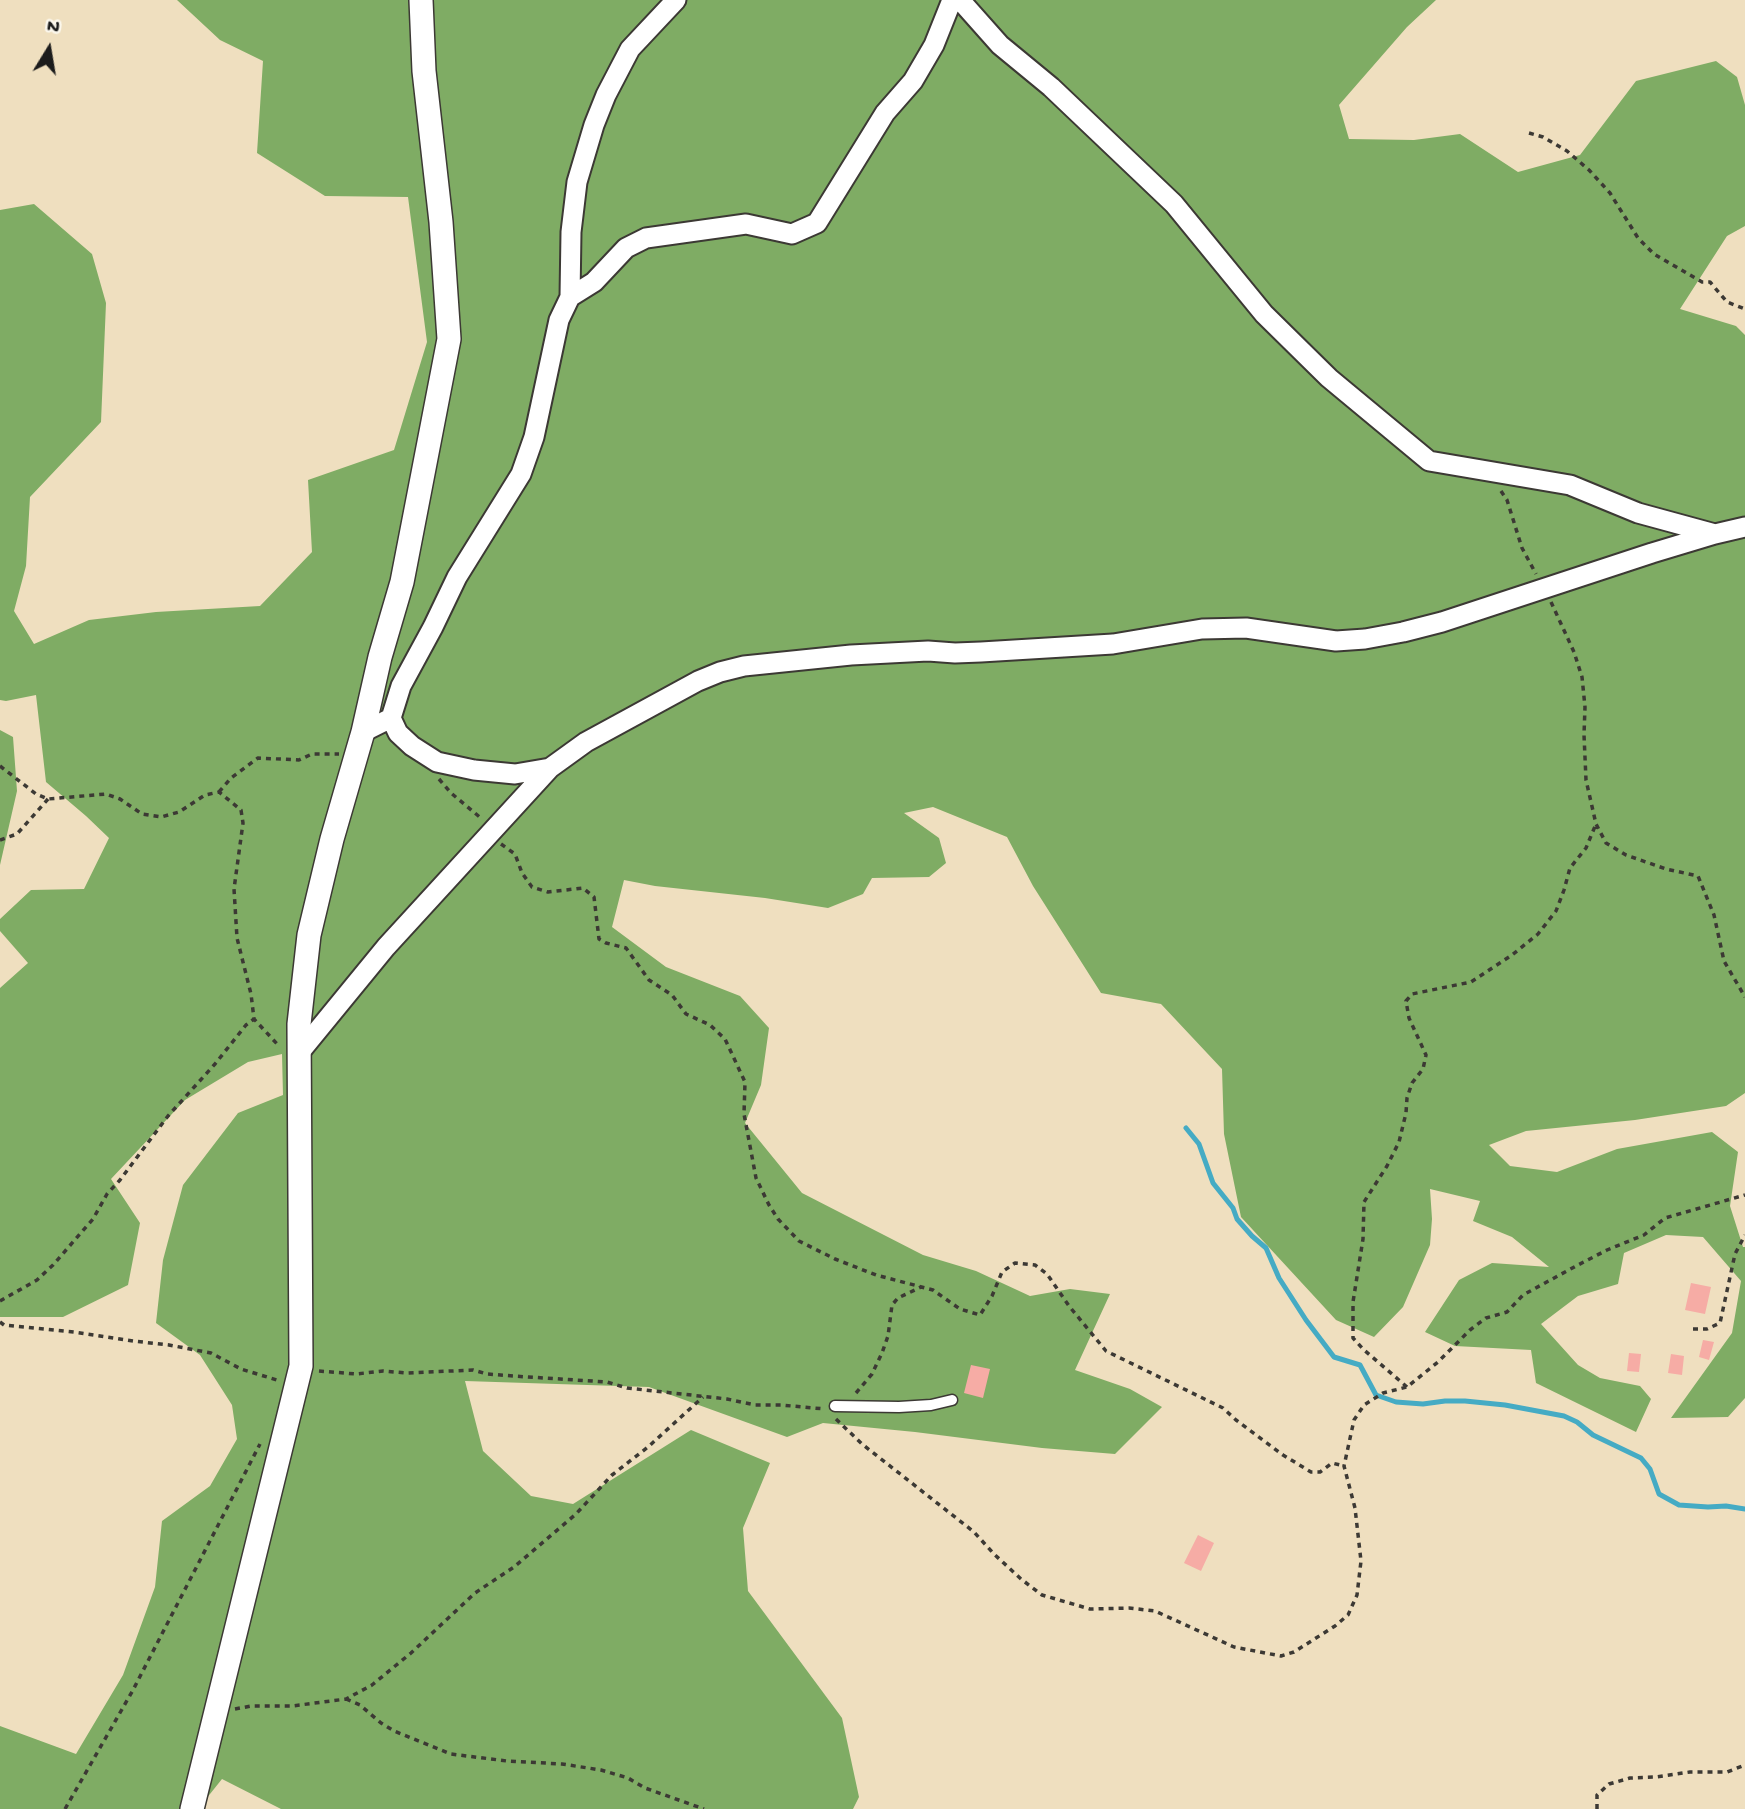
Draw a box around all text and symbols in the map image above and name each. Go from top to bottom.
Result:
north arrow [14,14,84,84]
text: N [45,15,61,40]

